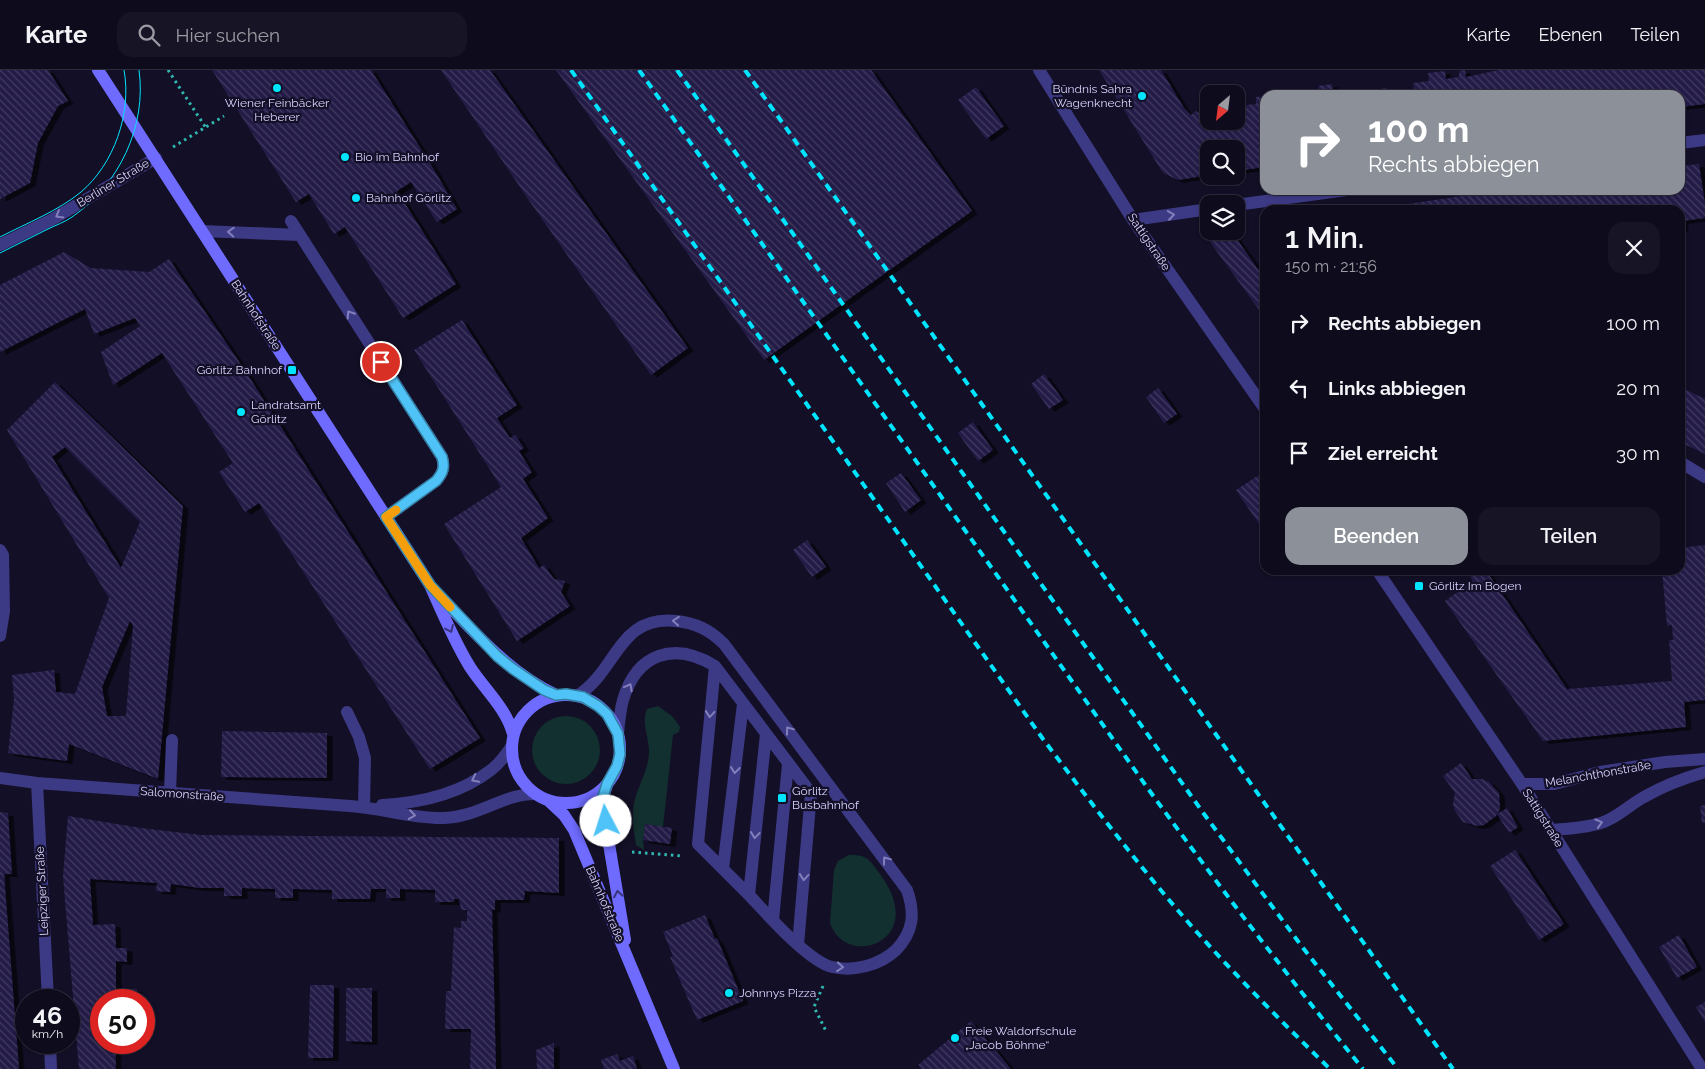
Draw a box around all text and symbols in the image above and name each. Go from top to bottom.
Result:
search box [117,12,467,57]
text: Karte [25,20,87,49]
icon: search [135,21,163,49]
text: Hier suchen [175,24,280,46]
text: Karte [1466,24,1510,45]
text: Ebenen [1538,24,1603,45]
text: Teilen [1631,24,1680,45]
marker: Wiener Feinbäcker Heberer [271,82,283,94]
place label: Bündnis Sahra Wagenknecht [1052,82,1132,110]
north arrow [1200,85,1245,130]
map controls [1200,85,1245,240]
marker: Bündnis Sahra Wagenknecht [1136,90,1148,102]
place label: Wiener Feinbäcker Heberer [225,96,330,124]
text: 100 m [1368,109,1469,150]
icon: right [1285,110,1350,175]
button: search [1200,140,1245,185]
place label: Bio im Bahnhof [355,150,440,164]
marker: Bio im Bahnhof [339,151,351,163]
text: Rechts abbiegen [1368,151,1540,177]
street label: Berliner Straße [74,156,152,210]
place label: Bahnhof Görlitz [366,191,451,205]
marker: Bahnhof Görlitz [350,192,362,204]
button: layers [1200,195,1245,240]
one-way arrow [56,209,65,219]
one-way arrow [1167,210,1175,220]
street label: Sattigstraße [1125,211,1173,273]
text: 1 Min. [1285,220,1364,255]
button: close [1608,222,1660,274]
one-way arrow [226,227,234,238]
text: 150 m · 21:56 [1285,257,1377,276]
street label: Bahnhofstraße [228,277,284,353]
icon: right [1285,309,1313,337]
one-way arrow [347,310,356,319]
text: Rechts abbiegen [1328,312,1481,334]
text: 100 m [1606,312,1660,334]
pin [360,341,402,383]
icon: arrive [367,348,395,376]
place label: Görlitz Bahnhof [197,363,283,377]
marker: Görlitz Bahnhof [286,364,298,376]
icon: left [1285,374,1313,402]
text: Links abbiegen [1328,377,1466,399]
text: 20 m [1616,377,1660,399]
place label: Landratsamt Görlitz [251,398,321,426]
marker: Landratsamt Görlitz [235,406,247,418]
icon: arrive [1285,439,1313,467]
text: Ziel erreicht [1328,442,1438,464]
text: 30 m [1616,442,1660,464]
button: Beenden [1285,507,1468,565]
button: Teilen [1478,507,1660,565]
place label: Görlitz Im Bogen [1429,579,1521,593]
marker: Görlitz Im Bogen [1413,580,1425,592]
one-way arrow [672,616,680,627]
one-way arrow [444,624,454,633]
one-way arrow [623,684,633,693]
one-way arrow [705,711,716,719]
one-way arrow [786,727,794,736]
street label: Melanchthonstraße [1544,758,1652,790]
one-way arrow [730,766,741,774]
one-way arrow [472,773,481,783]
street label: Salomonstraße [140,784,224,804]
place label: Görlitz Busbahnhof [792,784,860,812]
street label: Sattigstraße [1520,786,1566,850]
marker: Görlitz Busbahnhof [776,792,788,804]
position arrow [579,794,631,846]
one-way arrow [409,809,417,820]
one-way arrow [1594,819,1602,829]
one-way arrow [750,831,761,839]
street label: Leipziger Straße [33,846,51,936]
one-way arrow [883,856,892,866]
street label: Bahnhofstraße [583,864,627,944]
one-way arrow [798,873,809,881]
one-way arrow [613,889,624,897]
one-way arrow [836,962,844,973]
place label: Johnnys Pizza [739,986,816,1000]
marker: Johnnys Pizza [723,987,735,999]
speed limit sign: 50 [90,989,155,1054]
text: 46 [33,1000,62,1030]
place label: Freie Waldorfschule „Jacob Böhme“ [965,1024,1076,1052]
text: km/h [32,1027,63,1041]
marker: Freie Waldorfschule „Jacob Böhme“ [949,1032,961,1044]

